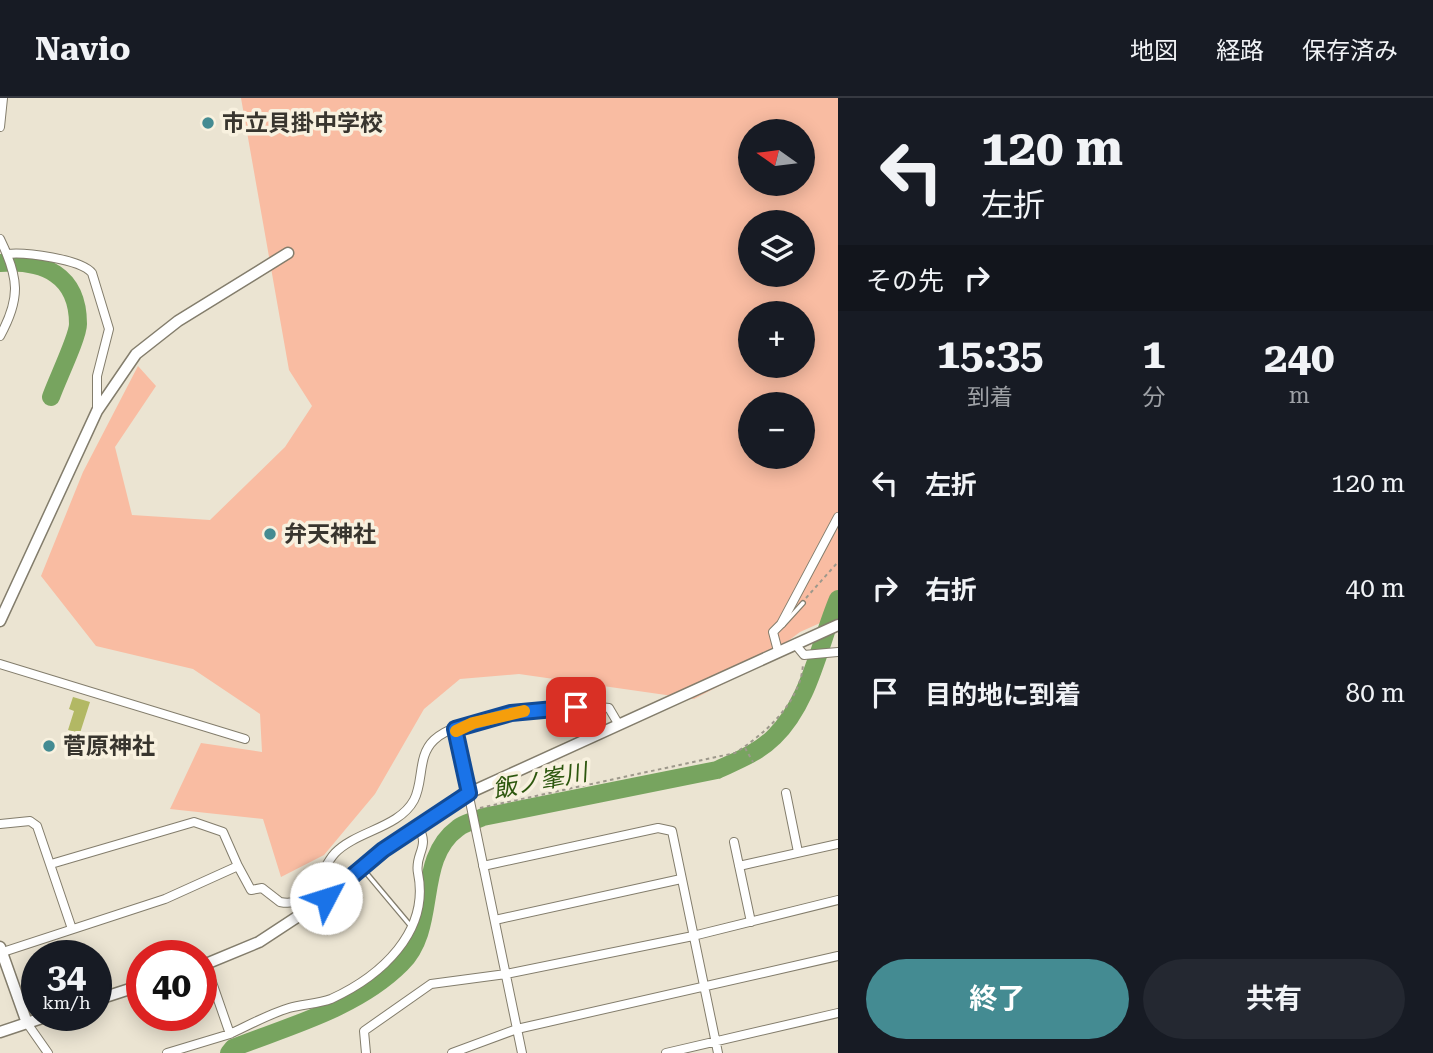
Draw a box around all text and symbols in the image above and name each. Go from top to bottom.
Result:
text: Navio [35,29,130,68]
text: 地図 [1130,37,1178,65]
text: 経路 [1216,37,1264,65]
text: 保存済み [1302,37,1398,65]
place label: 市立貝掛中学校 [222,110,383,137]
marker: 市立貝掛中学校 [200,115,216,131]
north arrow [738,119,816,196]
map controls [738,119,815,469]
text: 120 m [981,120,1123,177]
icon: left [866,126,957,217]
text: 左折 [981,186,1045,224]
button: layers [738,210,815,287]
icon: right [958,259,996,297]
text: その先 [866,266,944,296]
button: + [738,301,815,378]
text: 15:35 [936,329,1044,378]
text: 1 [1142,329,1166,378]
text: 240 [1264,333,1335,382]
text: m [1289,382,1310,409]
text: 到着 [967,384,1013,411]
text: 分 [1142,384,1165,411]
button: − [738,392,815,469]
icon: left [866,464,904,502]
text: 120 m [1331,468,1405,498]
text: 左折 [925,470,977,500]
place label: 弁天神社 [284,521,376,548]
marker: 弁天神社 [262,526,278,542]
icon: right [866,569,904,607]
text: 40 m [1346,573,1405,603]
text: 右折 [925,575,977,605]
icon: arrive [866,674,904,712]
pin [546,677,606,737]
text: 80 m [1346,678,1405,708]
text: 目的地に到着 [925,680,1081,710]
icon: arrive [557,688,595,726]
place label: 菅原神社 [63,733,155,760]
marker: 菅原神社 [41,738,57,754]
water label: 飯ノ峯川 [490,758,593,804]
position arrow [289,861,363,935]
speed limit sign: 40 [126,940,217,1031]
text: 34 [47,956,86,997]
button: 終了 [866,959,1129,1039]
button: 共有 [1143,959,1405,1039]
text: km/h [42,992,91,1013]

